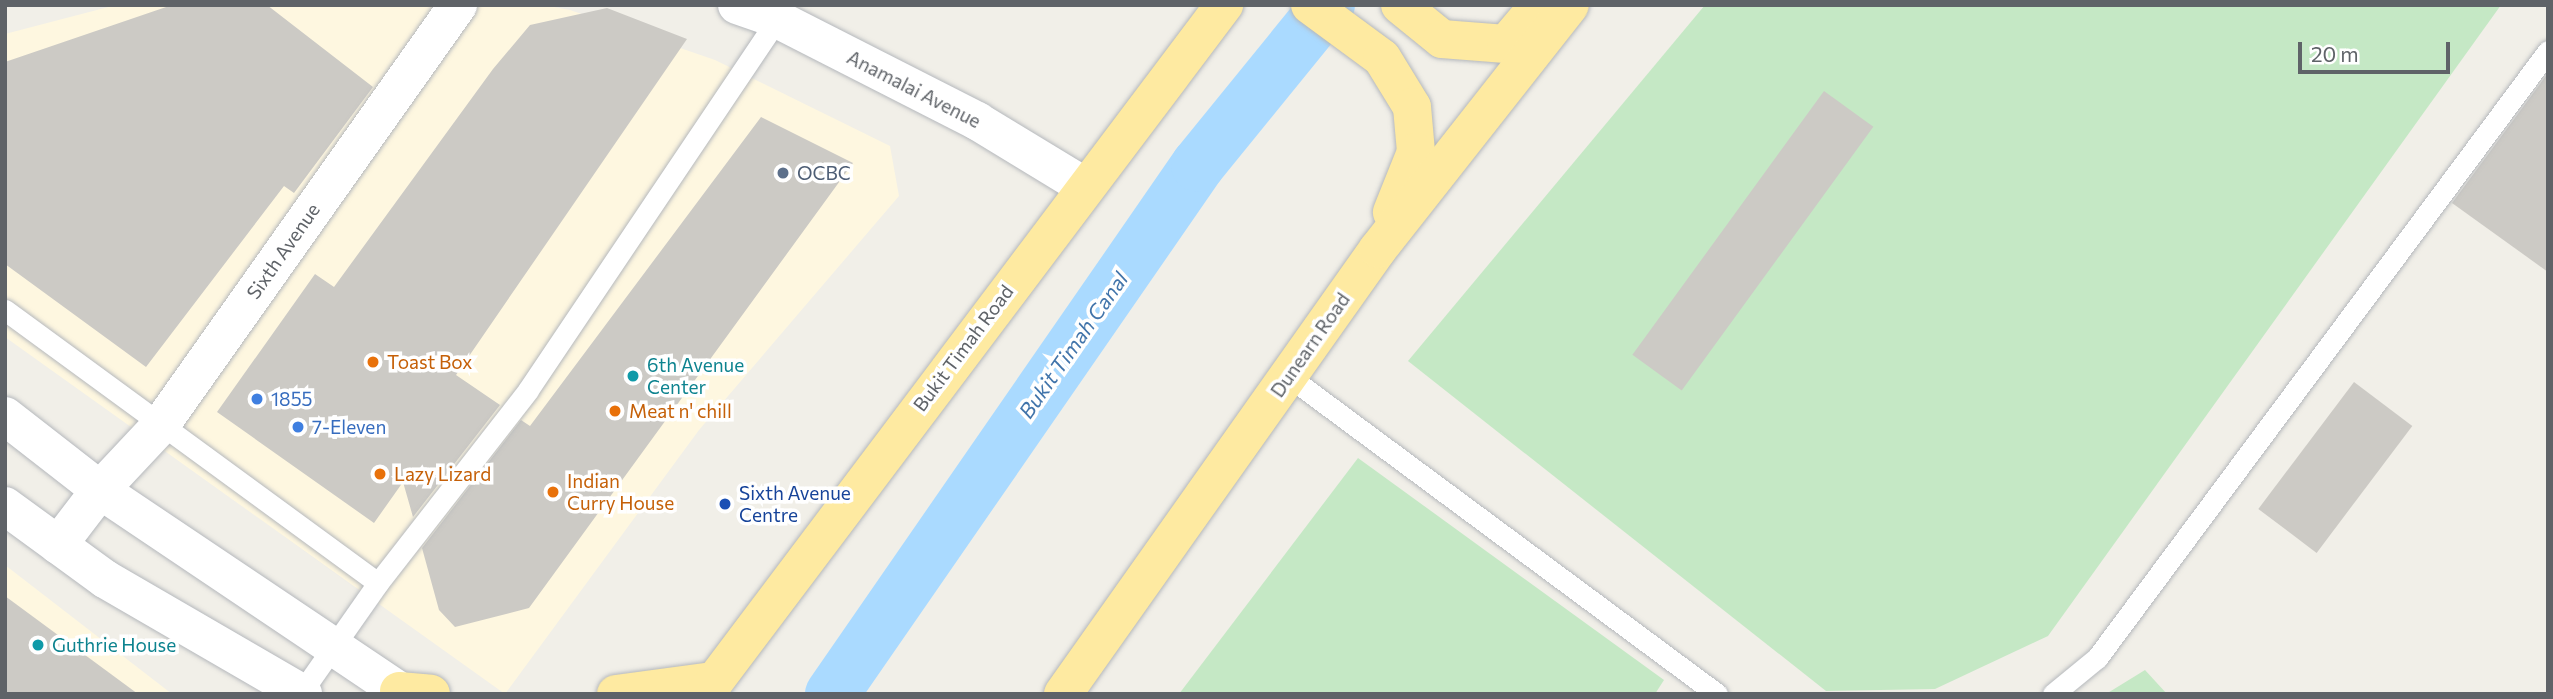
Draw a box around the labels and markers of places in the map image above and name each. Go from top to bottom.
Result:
place label: OCBC [797,162,851,184]
marker: OCBC [775,165,791,181]
place label: Toast Box [387,351,472,373]
marker: Toast Box [365,354,381,370]
place label: 6th Avenue Center [647,354,744,398]
marker: 6th Avenue Center [625,368,641,384]
place label: 1855 [271,388,312,410]
marker: 1855 [249,391,265,407]
place label: Meat n' chill [629,400,732,422]
marker: Meat n' chill [607,403,623,419]
place label: 7-Eleven [312,416,386,438]
marker: 7-Eleven [290,419,306,435]
place label: Lazy Lizard [394,463,491,485]
marker: Lazy Lizard [372,466,388,482]
place label: Indian Curry House [567,470,674,514]
place label: Sixth Avenue Centre [739,482,851,526]
marker: Indian Curry House [545,484,561,500]
marker: Sixth Avenue Centre [717,496,733,512]
place label: Guthrie House [52,634,176,656]
marker: Guthrie House [30,637,46,653]

